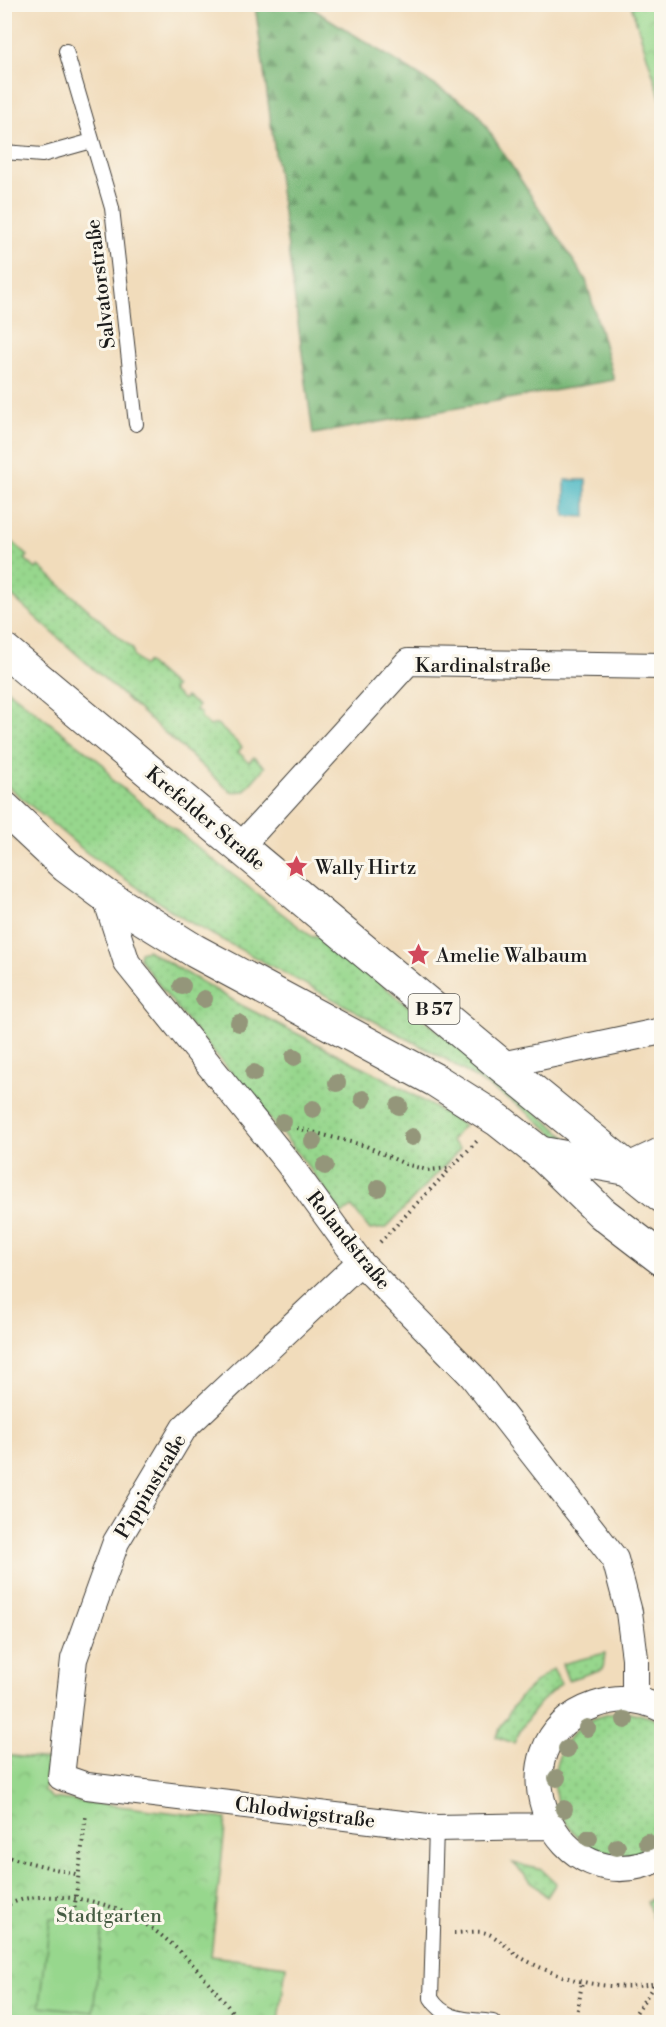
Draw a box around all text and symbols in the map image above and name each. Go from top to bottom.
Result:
street label: Salvatorstraße [81,218,122,350]
street label: Kardinalstraße [415,654,551,679]
street label: Krefelder Straße [140,762,270,877]
place icon: Wally Hirtz [284,854,310,880]
place label: Wally Hirtz [314,856,416,881]
place icon: Amelie Walbaum [405,942,431,968]
place label: Amelie Walbaum [435,944,588,969]
road number: B 57 [408,994,460,1024]
street label: Rolandstraße [300,1186,395,1296]
street label: Pippinstraße [110,1430,192,1544]
street label: Chlodwigstraße [233,1792,376,1834]
park label: Stadtgarten [56,1904,162,1929]

